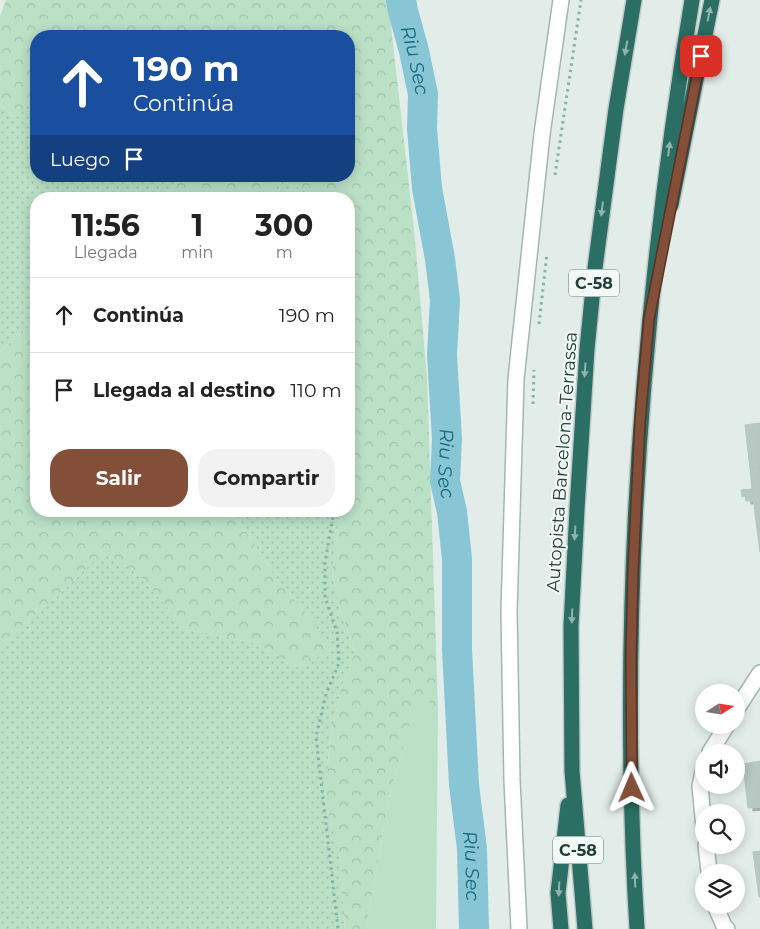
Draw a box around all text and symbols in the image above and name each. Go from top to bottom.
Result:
one-way arrow [705,6,713,21]
water label: Riu Sec [396,23,434,97]
pin [680,35,722,77]
one-way arrow [622,40,630,56]
icon: arrive [687,42,715,70]
text: 190 m [133,47,239,90]
icon: ahead [50,50,115,115]
text: Continúa [133,90,234,117]
one-way arrow [665,141,673,157]
icon: arrive [120,145,148,173]
text: Luego [50,148,110,171]
one-way arrow [598,201,606,217]
text: 11:56 [72,207,140,244]
text: 1 [192,207,203,244]
text: 300 [255,207,313,244]
text: Llegada [74,243,138,262]
text: min [181,243,213,262]
text: m [276,243,293,262]
road number: C-58 [569,270,619,296]
icon: ahead [50,301,78,329]
text: Continúa [93,304,184,327]
text: 190 m [279,304,335,327]
street label: Autopista Barcelona-Terrassa [542,331,582,593]
one-way arrow [581,363,589,379]
icon: arrive [50,376,78,404]
text: Llegada al destino [93,379,275,402]
text: 110 m [290,379,342,402]
water label: Riu Sec [433,428,460,501]
button: Salir [50,449,188,507]
button: Compartir [198,449,335,507]
one-way arrow [571,525,579,541]
one-way arrow [567,608,575,624]
north arrow [695,684,745,734]
map controls [695,684,745,914]
button: sound [695,744,745,794]
position arrow [605,761,657,813]
button: search [695,804,745,854]
water label: Riu Sec [458,829,485,902]
road number: C-58 [553,836,603,864]
button: layers [695,864,745,914]
one-way arrow [630,872,638,888]
one-way arrow [554,882,562,898]

